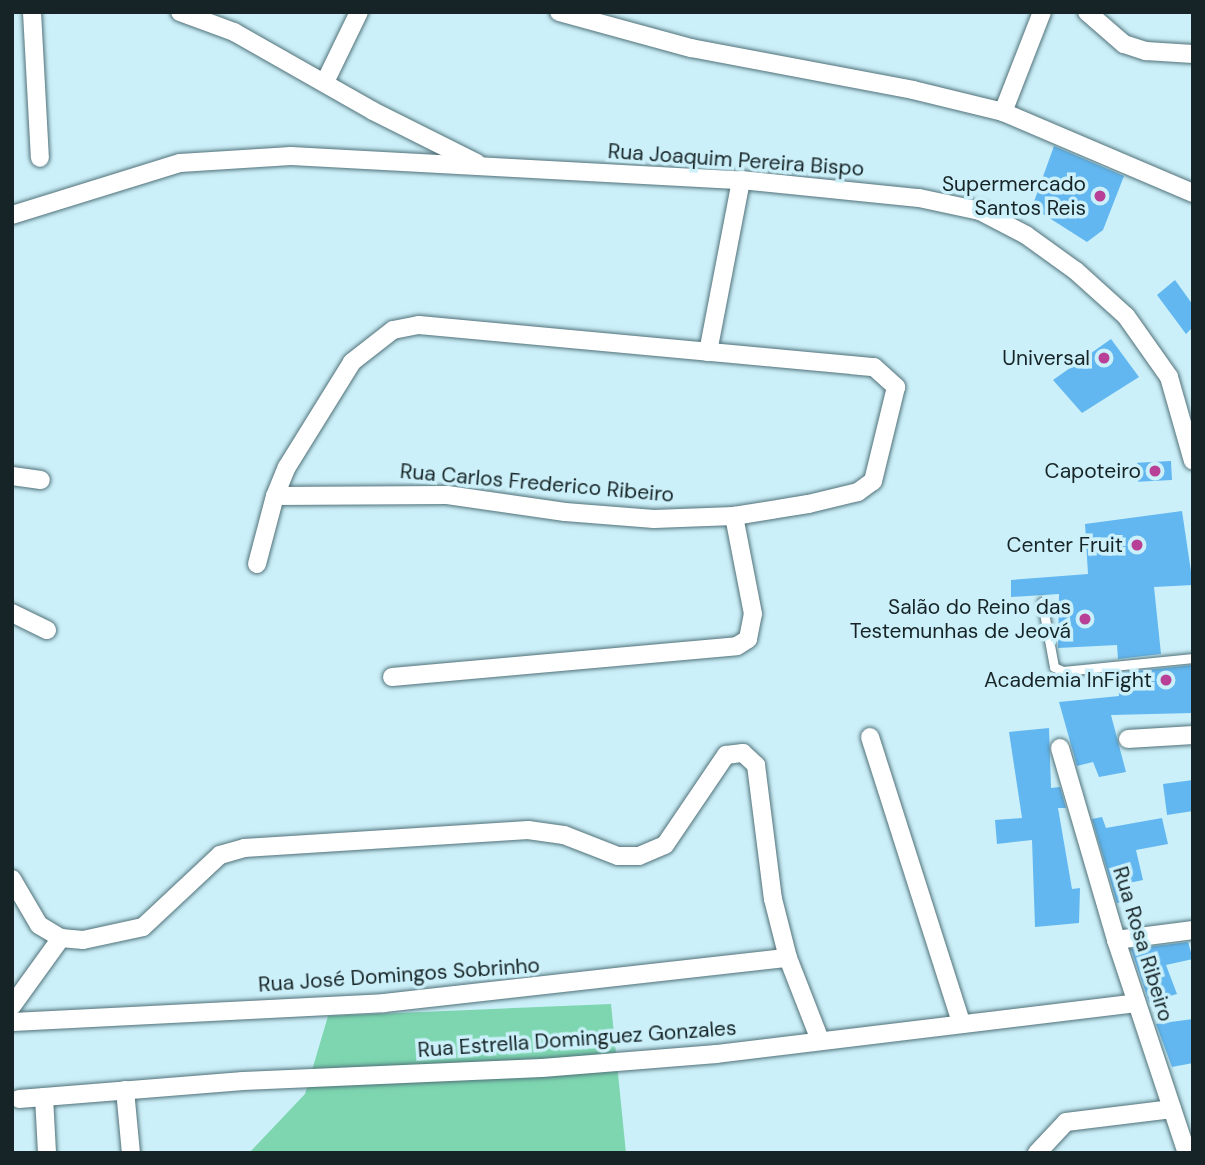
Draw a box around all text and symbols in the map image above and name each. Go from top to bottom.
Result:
street label: Rua Joaquim Pereira Bispo [607,138,865,182]
place label: Supermercado Santos Reis [942,171,1086,221]
marker: Supermercado Santos Reis [1092,188,1108,204]
place label: Universal [1002,345,1090,371]
marker: Universal [1096,350,1112,366]
street label: Rua Carlos Frederico Ribeiro [399,458,675,508]
place label: Capoteiro [1045,458,1141,484]
marker: Capoteiro [1147,463,1163,479]
place label: Center Fruit [1006,532,1123,558]
marker: Center Fruit [1129,537,1145,553]
place label: Salão do Reino das Testemunhas de Jeová [850,594,1071,644]
marker: Salão do Reino das Testemunhas de Jeová [1077,611,1093,627]
place label: Academia InFight [984,667,1152,693]
marker: Academia InFight [1158,672,1174,688]
street label: Rua Rosa Ribeiro [1107,863,1179,1025]
street label: Rua José Domingos Sobrinho [257,953,541,997]
street label: Rua Estrella Dominguez Gonzales [417,1015,737,1063]

